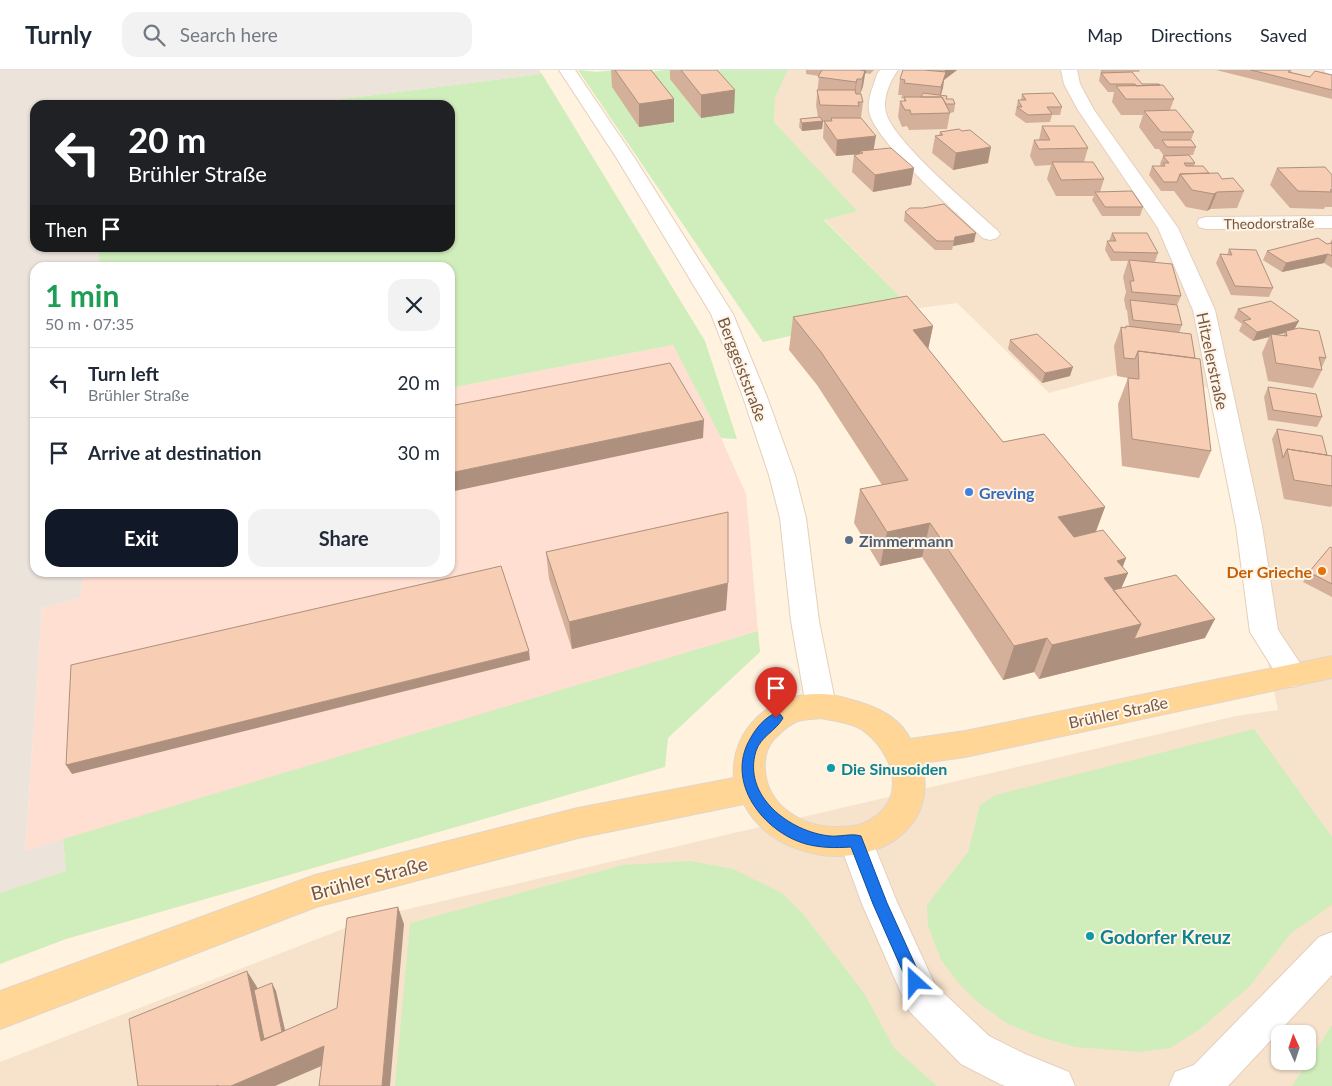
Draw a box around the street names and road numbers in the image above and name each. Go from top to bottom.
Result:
street label: Theodorstraße [1224,214,1314,232]
street label: Hitzelerstraße [1193,310,1233,412]
street label: Berggeiststraße [714,314,772,424]
street label: Brühler Straße [1067,692,1169,732]
street label: Brühler Straße [308,851,430,905]

